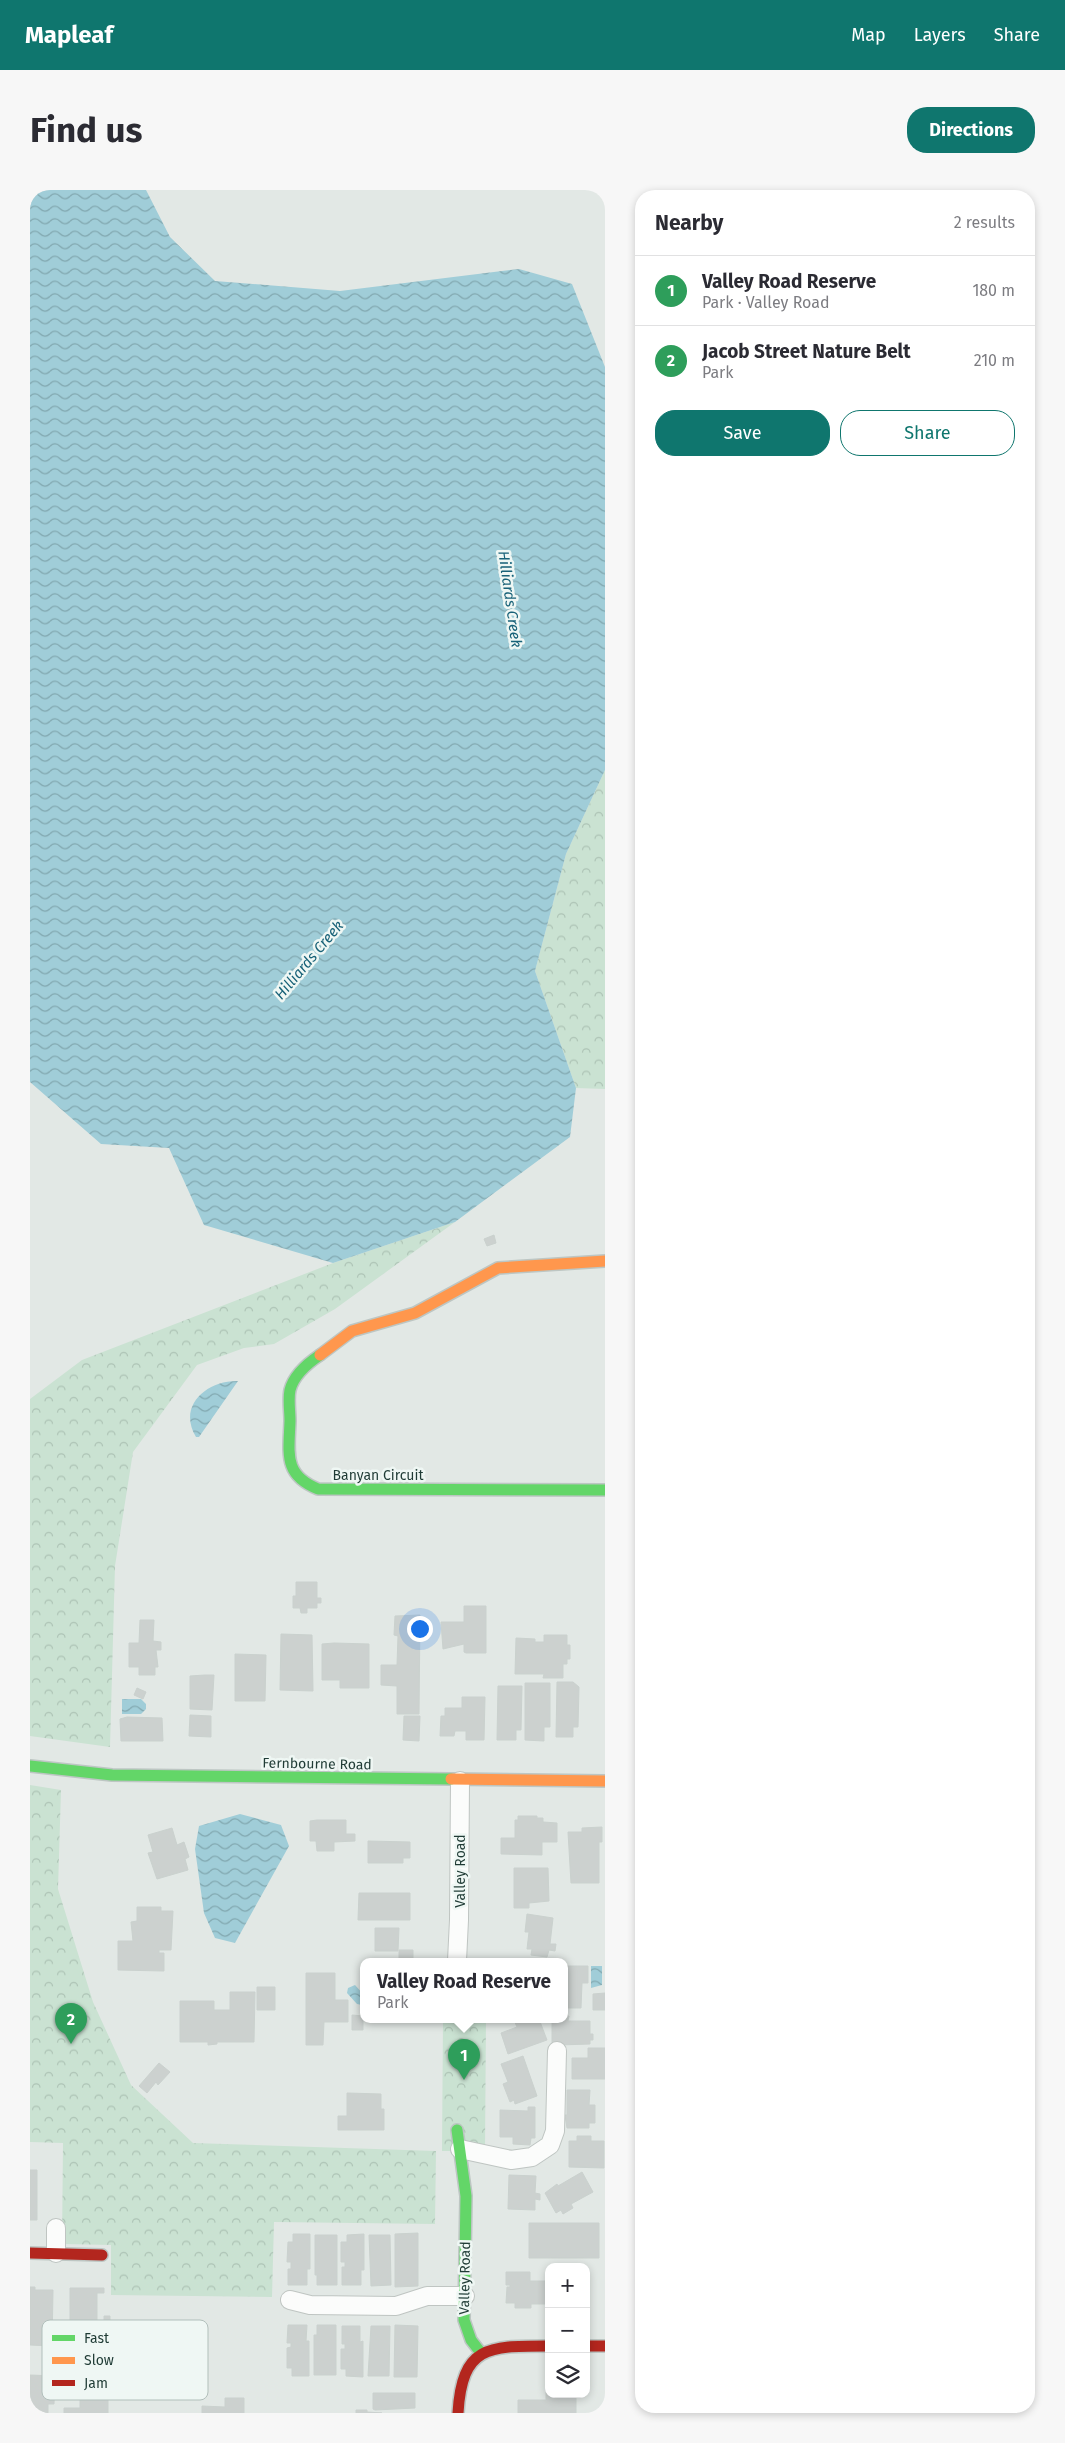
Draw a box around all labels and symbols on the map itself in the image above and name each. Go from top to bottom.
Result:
water label: Hilliards Creek [494,549,526,649]
water label: Hilliards Creek [271,917,347,1003]
street label: Banyan Circuit [333,1467,424,1484]
your location [407,1616,433,1642]
street label: Fernbourne Road [262,1755,372,1773]
street label: Valley Road [452,1834,469,1908]
pin: 2 [55,2003,87,2044]
pin: 1 [448,2039,480,2080]
street label: Valley Road [456,2241,474,2315]
legend [42,2320,208,2400]
text: Fast [84,2330,110,2347]
text: Slow [84,2352,114,2369]
text: Jam [84,2375,108,2392]

